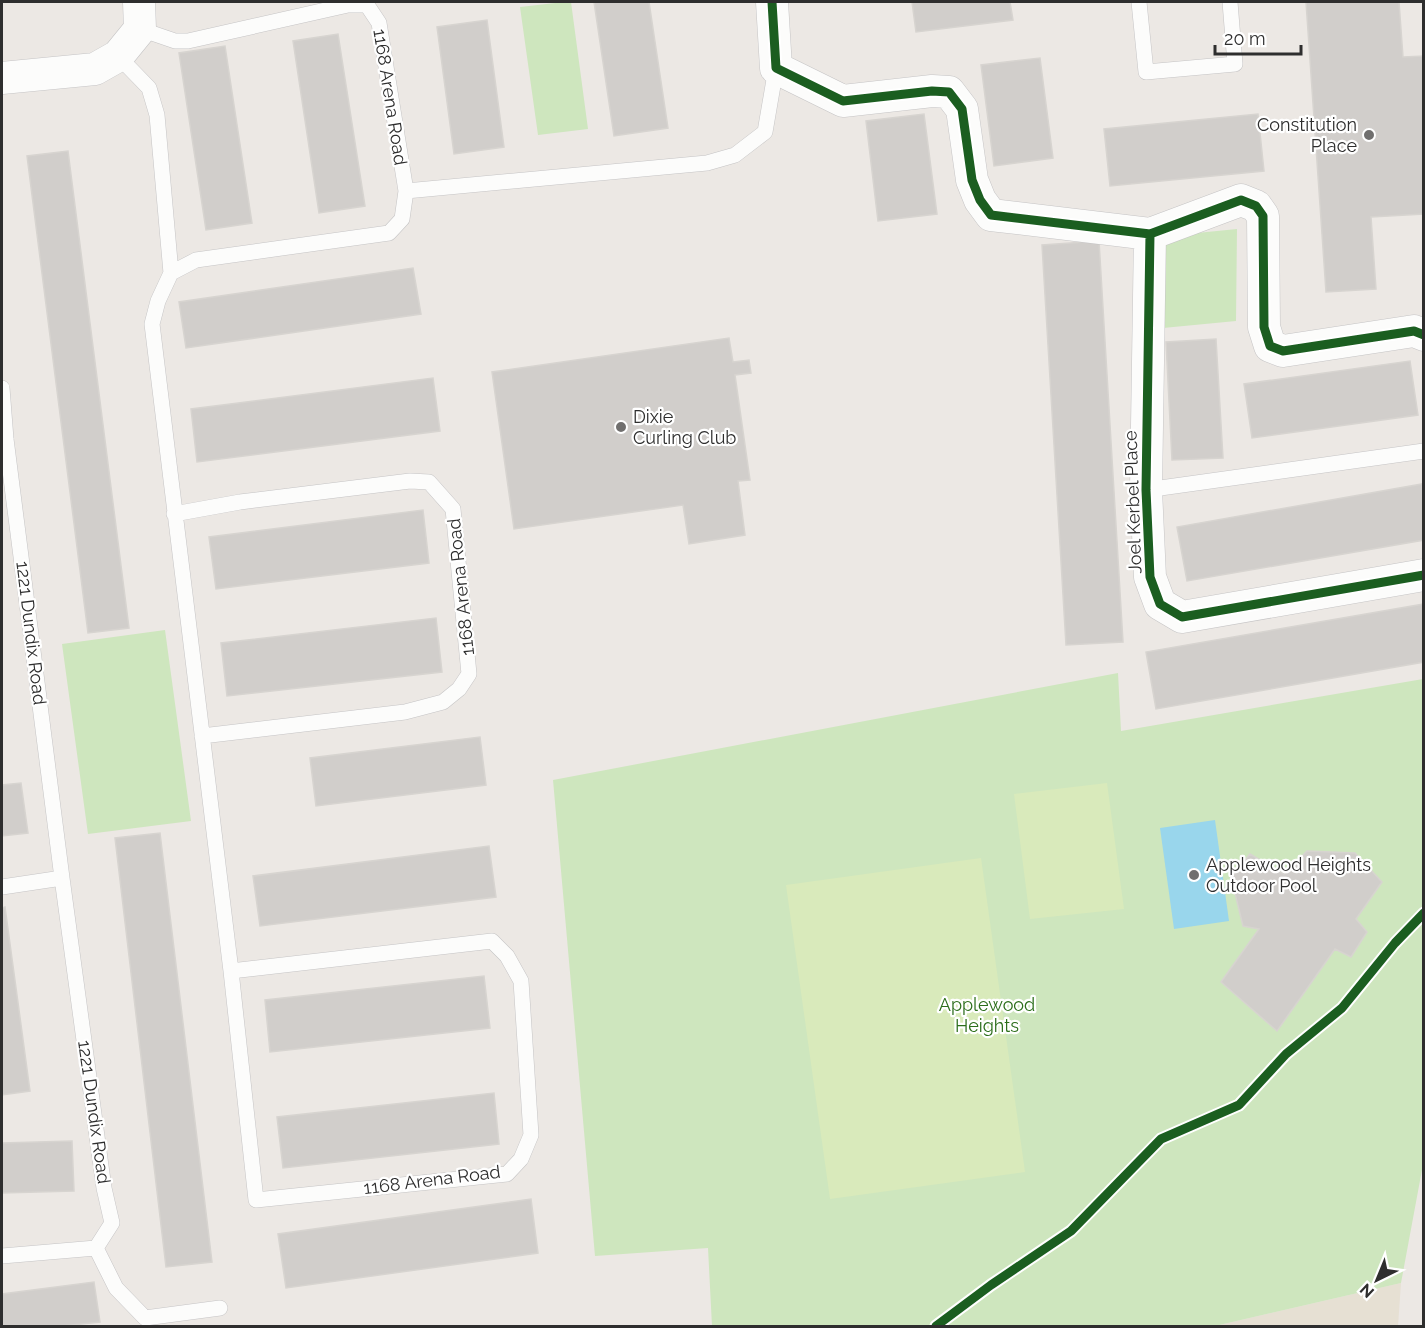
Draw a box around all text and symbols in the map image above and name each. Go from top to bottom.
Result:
scale bar [1215,18,1300,56]
street label: 1168 Arena Road [369,27,412,167]
text: 20 m [1224,28,1266,49]
place label: Constitution Place [1257,114,1357,156]
marker: Constitution Place [1362,128,1376,142]
place label: Dixie Curling Club [633,406,736,448]
marker: Dixie Curling Club [614,420,628,434]
street label: Joel Kerbel Place [1119,430,1145,574]
street label: 1168 Arena Road [443,517,478,657]
street label: 1221 Dundix Road [12,560,51,706]
place label: Applewood Heights Outdoor Pool [1206,854,1371,896]
marker: Applewood Heights Outdoor Pool [1187,868,1201,882]
park label: Applewood Heights [939,994,1035,1036]
street label: 1221 Dundix Road [74,1039,115,1185]
street label: 1168 Arena Road [362,1161,502,1198]
north arrow [1347,1250,1407,1310]
text: N [1356,1279,1378,1302]

